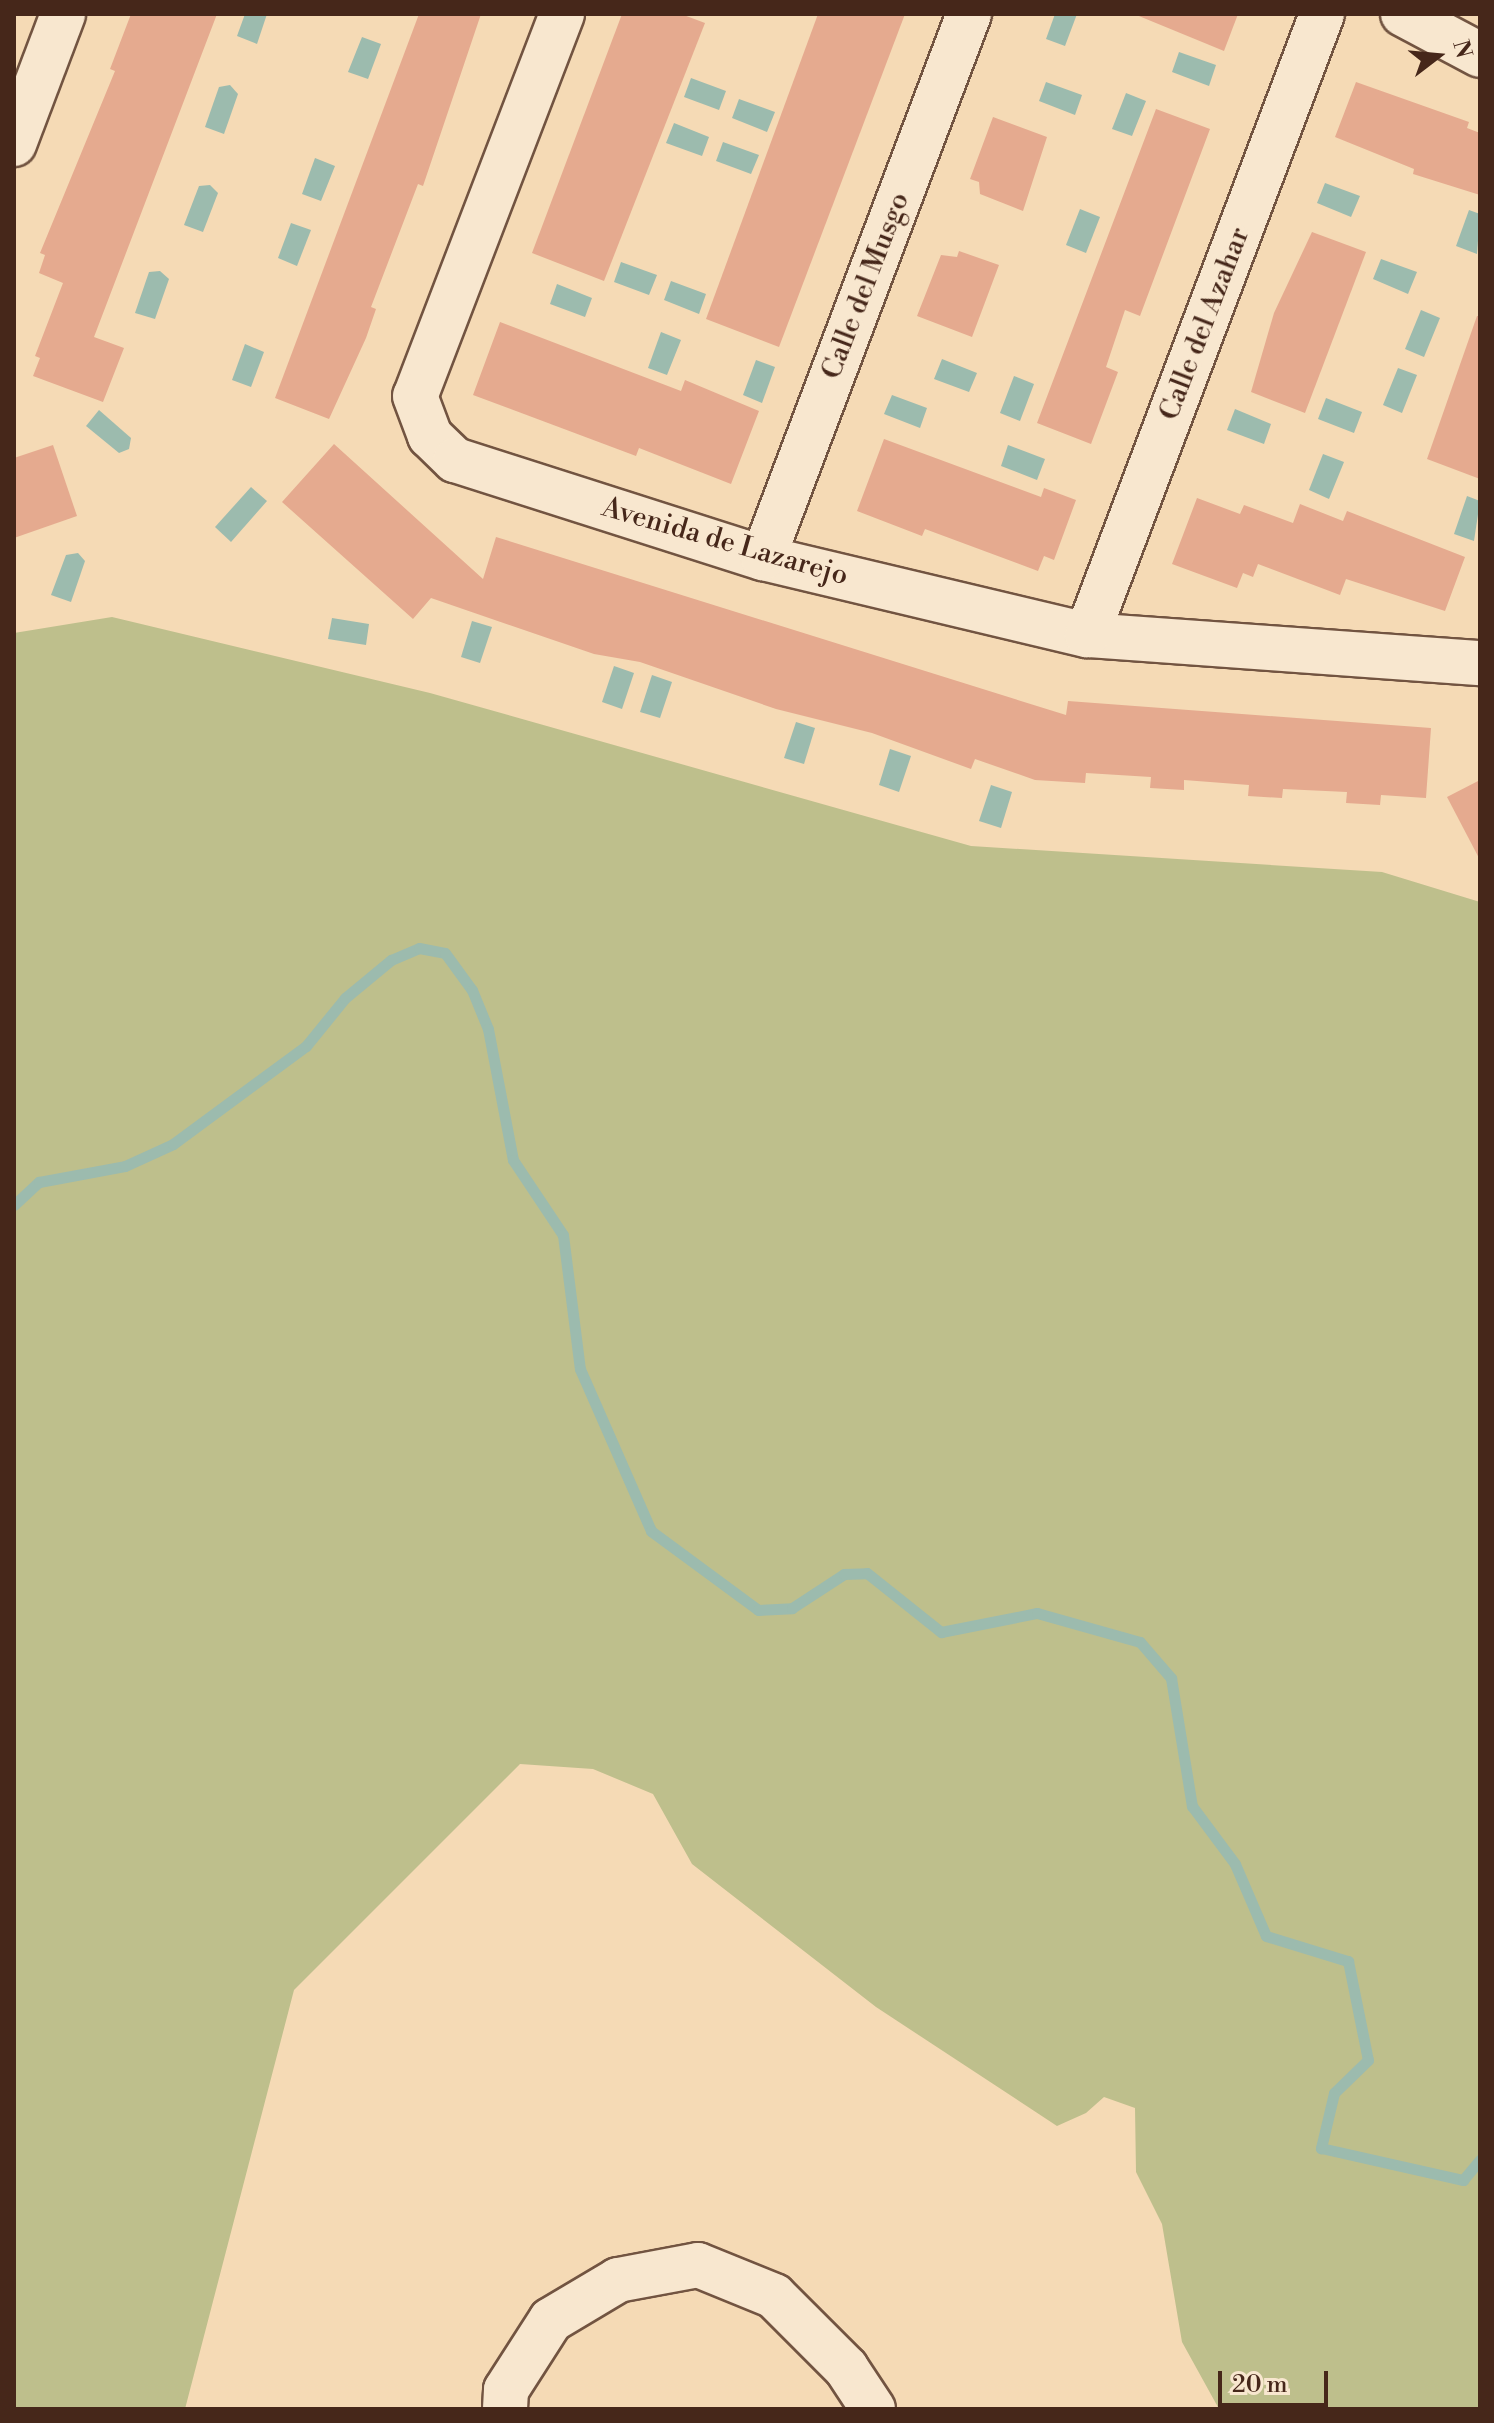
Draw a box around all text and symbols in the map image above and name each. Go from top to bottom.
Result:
north arrow [1398,16,1478,96]
text: N [1446,37,1477,61]
street label: Calle del Musgo [815,188,917,384]
street label: Calle del Azahar [1153,223,1257,425]
street label: Avenida de Lazarejo [598,491,852,593]
scale bar [1222,2355,1332,2405]
text: 20 m [1232,2370,1288,2400]

